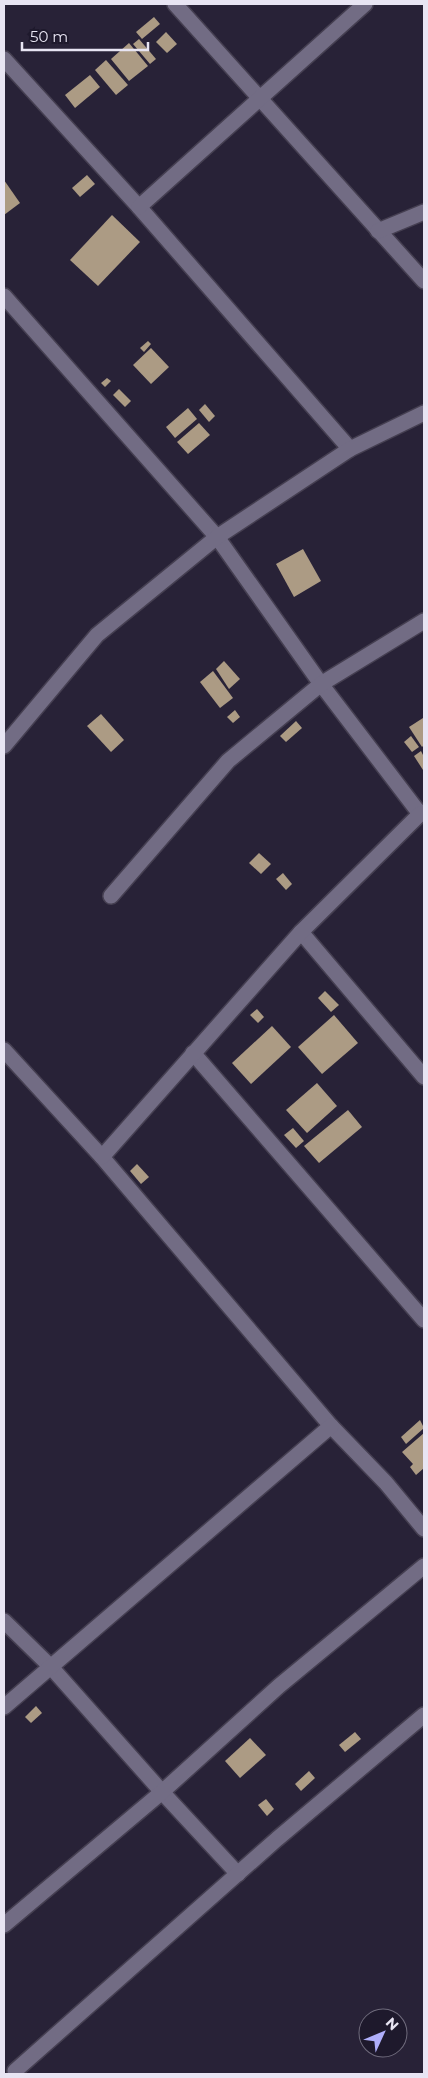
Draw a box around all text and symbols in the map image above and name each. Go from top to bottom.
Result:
scale bar [22,20,149,52]
text: 50 m [30,27,68,46]
north arrow [358,2008,408,2058]
text: N [382,2014,403,2034]

